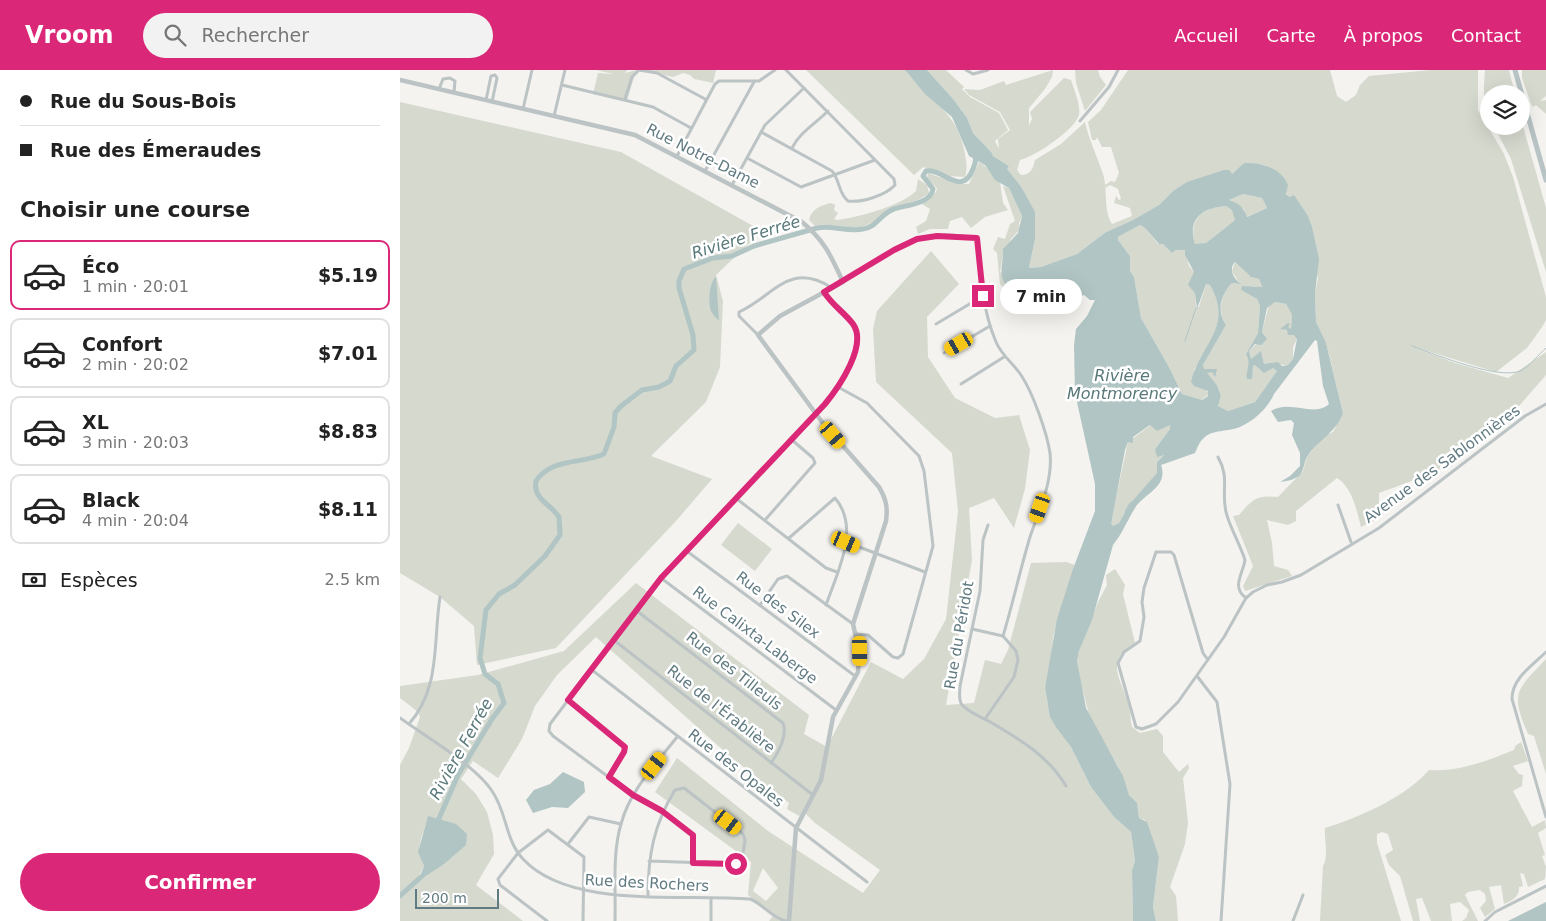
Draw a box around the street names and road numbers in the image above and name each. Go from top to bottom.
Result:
street label: Rue Notre-Dame [643,120,763,192]
street label: Avenue des Sablonnières [1360,401,1524,527]
street label: Rue des Silex [733,568,824,642]
street label: Rue du Péridot [941,579,977,691]
street label: Rue Calixta-Laberge [689,582,821,688]
street label: Rue des Tilleuls [683,628,786,714]
street label: Rue de l'Érablière [663,660,779,757]
street label: Rue des Opales [685,725,788,811]
street label: Rue des Rochers [584,871,710,895]

